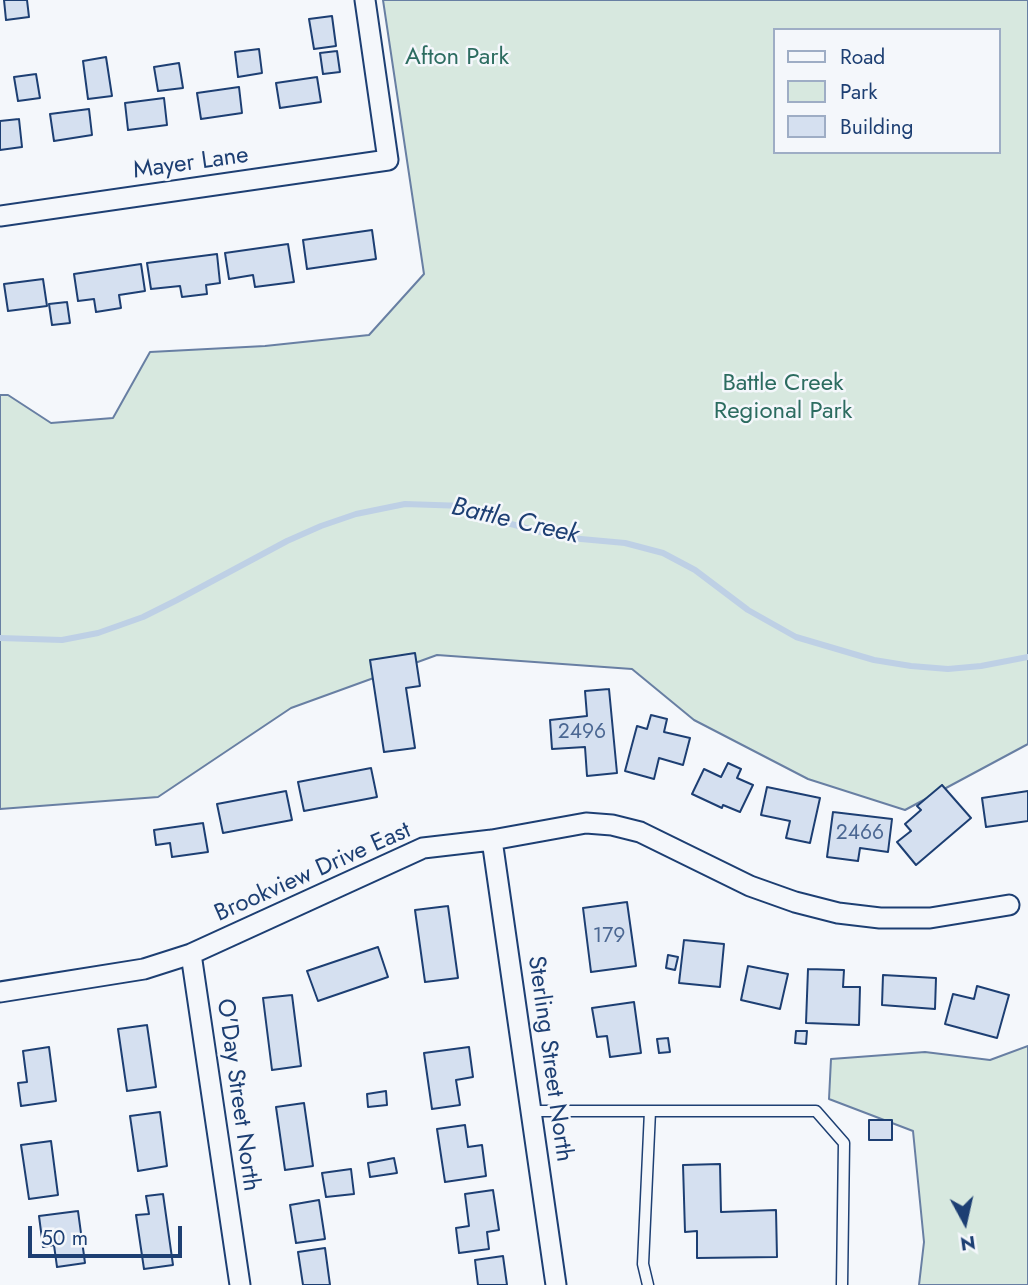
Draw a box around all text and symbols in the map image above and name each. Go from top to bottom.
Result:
legend [772,28,1000,154]
text: Road [840,42,885,72]
park label: Afton Park [405,44,509,72]
text: Park [840,77,877,107]
text: Building [840,112,913,142]
street label: Mayer Lane [131,142,251,186]
park label: Battle Creek Regional Park [714,370,852,426]
water label: Battle Creek [448,492,582,552]
house number: 2496 [558,720,606,746]
street label: Brookview Drive East [211,817,415,929]
house number: 2466 [836,821,884,847]
house number: 179 [593,924,625,950]
street label: Sterling Street North [520,954,578,1164]
street label: O'Day Street North [209,997,265,1193]
north arrow [930,1187,1000,1257]
scale bar [32,1212,186,1256]
text: 50 m [41,1223,88,1253]
text: N [959,1229,977,1258]

